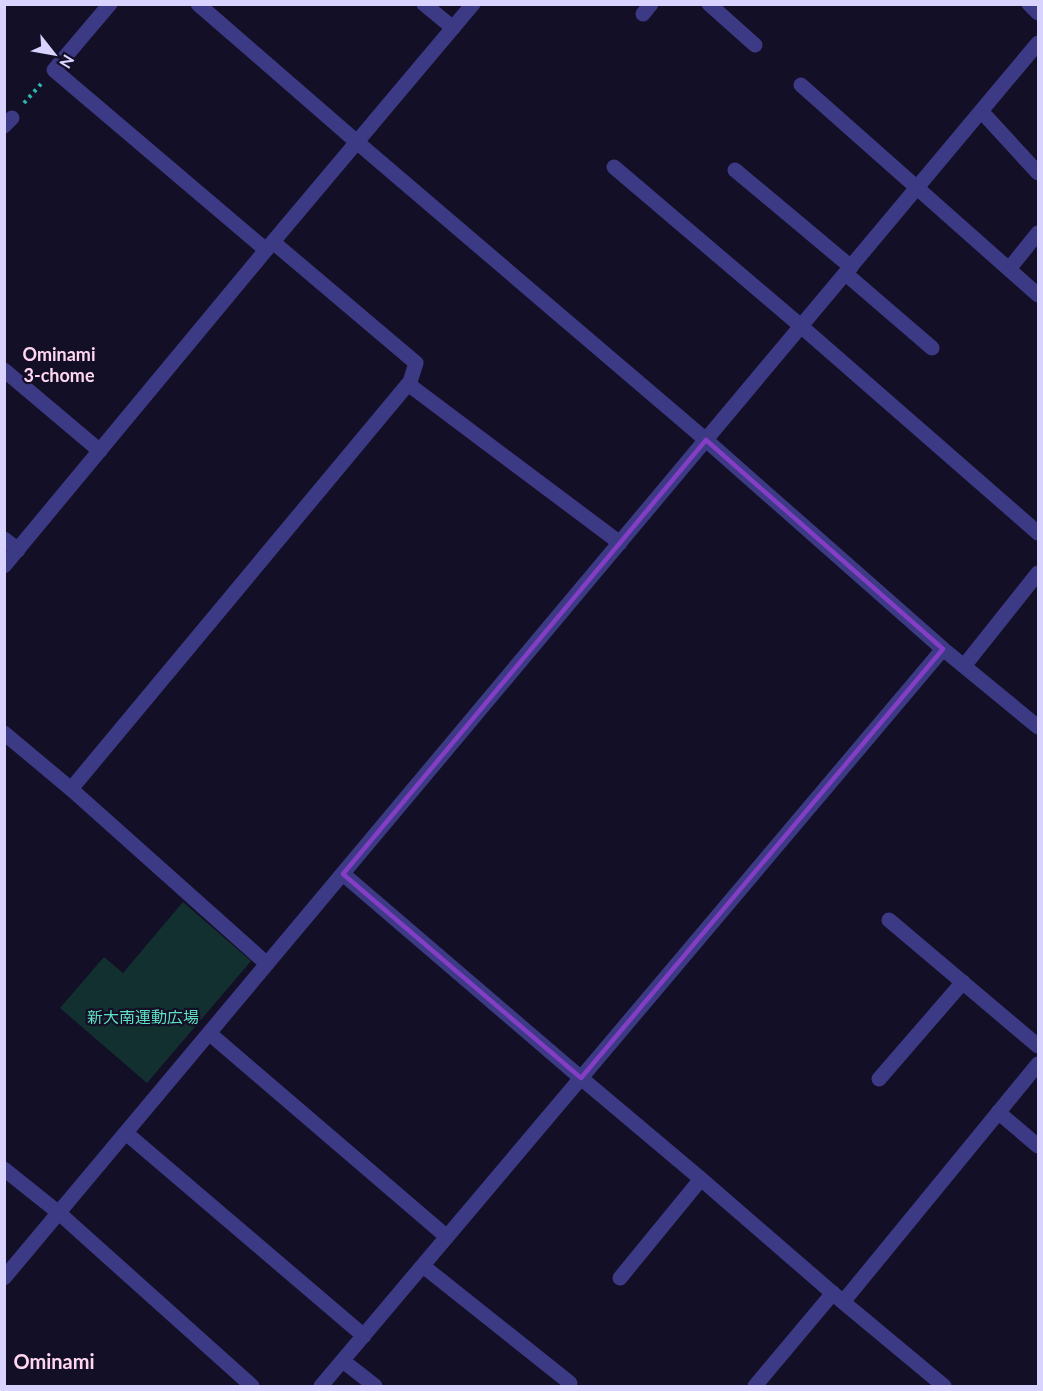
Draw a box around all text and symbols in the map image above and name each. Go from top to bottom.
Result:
north arrow [24,24,84,84]
text: N [56,52,79,72]
district label: Ominami 3-chome [23,343,95,386]
park label: 新大南運動広場 [87,1007,199,1026]
district label: Ominami [13,1349,95,1373]

